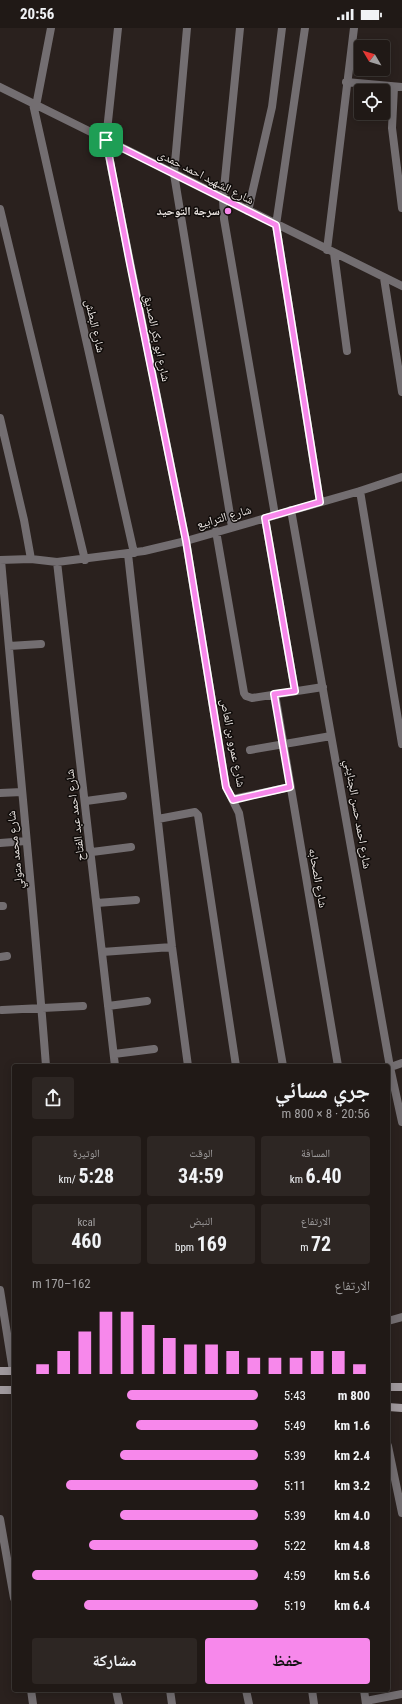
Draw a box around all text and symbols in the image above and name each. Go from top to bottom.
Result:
text: 20:56 [20,5,54,23]
north arrow [354,40,390,76]
map controls [354,40,390,120]
button: locate [354,84,390,120]
pin [89,123,123,157]
icon: arrive [95,129,117,151]
street label: شارع الشهيد احمد حمدى [155,147,256,208]
place label: سرجة التوحيد [157,204,220,218]
marker: سرجة التوحيد [223,206,233,216]
street label: شارع ابو بكر الصديق [140,293,173,383]
street label: شارع البطش [81,298,108,354]
street label: شارع الترابيع [195,502,253,532]
street label: شارع عمرو بن العاص [217,698,248,789]
street label: شارع احمد حسن الجنايني [338,758,375,870]
street label: شارع احمد عبد الفتاح [62,768,89,862]
street label: شارع محمد متولي [4,810,29,890]
street label: شارع الصحابه [305,847,330,909]
button: share [32,1077,74,1119]
text: جري مسائي [275,1078,370,1103]
text: 20:56 · 8 × 800 m [282,1106,370,1121]
text: الوتيرة [73,1147,100,1160]
text: الوقت [189,1147,213,1160]
text: المسافة [301,1147,330,1160]
text: 5:28 [78,1164,114,1188]
text: 34:59 [178,1164,224,1188]
text: 6.40 [305,1164,342,1188]
text: /km [59,1173,78,1186]
text: km [290,1173,305,1186]
text: النبض [189,1215,213,1228]
text: الارتفاع [301,1215,331,1228]
text: kcal [77,1216,95,1229]
text: 460 [71,1229,102,1253]
text: 169 [197,1232,227,1256]
text: 72 [311,1232,331,1256]
text: bpm [175,1241,197,1254]
text: m [300,1241,311,1254]
text: 162–170 m [32,1276,91,1291]
text: الارتفاع [335,1278,370,1293]
text: 5:43 [284,1388,306,1403]
text: 800 m [338,1388,370,1403]
text: 5:49 [284,1418,306,1433]
text: 1.6 km [334,1418,370,1433]
text: 5:39 [284,1448,306,1463]
text: 2.4 km [334,1448,370,1463]
text: 5:11 [284,1478,306,1493]
text: 3.2 km [334,1478,370,1493]
text: 5:39 [284,1508,306,1523]
text: 4.0 km [334,1508,370,1523]
text: 5:22 [284,1538,306,1553]
text: 4.8 km [334,1538,370,1553]
text: 4:59 [284,1568,306,1583]
text: 5.6 km [334,1568,370,1583]
text: 5:19 [284,1598,306,1613]
text: 6.4 km [334,1598,370,1613]
button: مشاركة [32,1638,197,1684]
button: حفظ [205,1638,370,1684]

